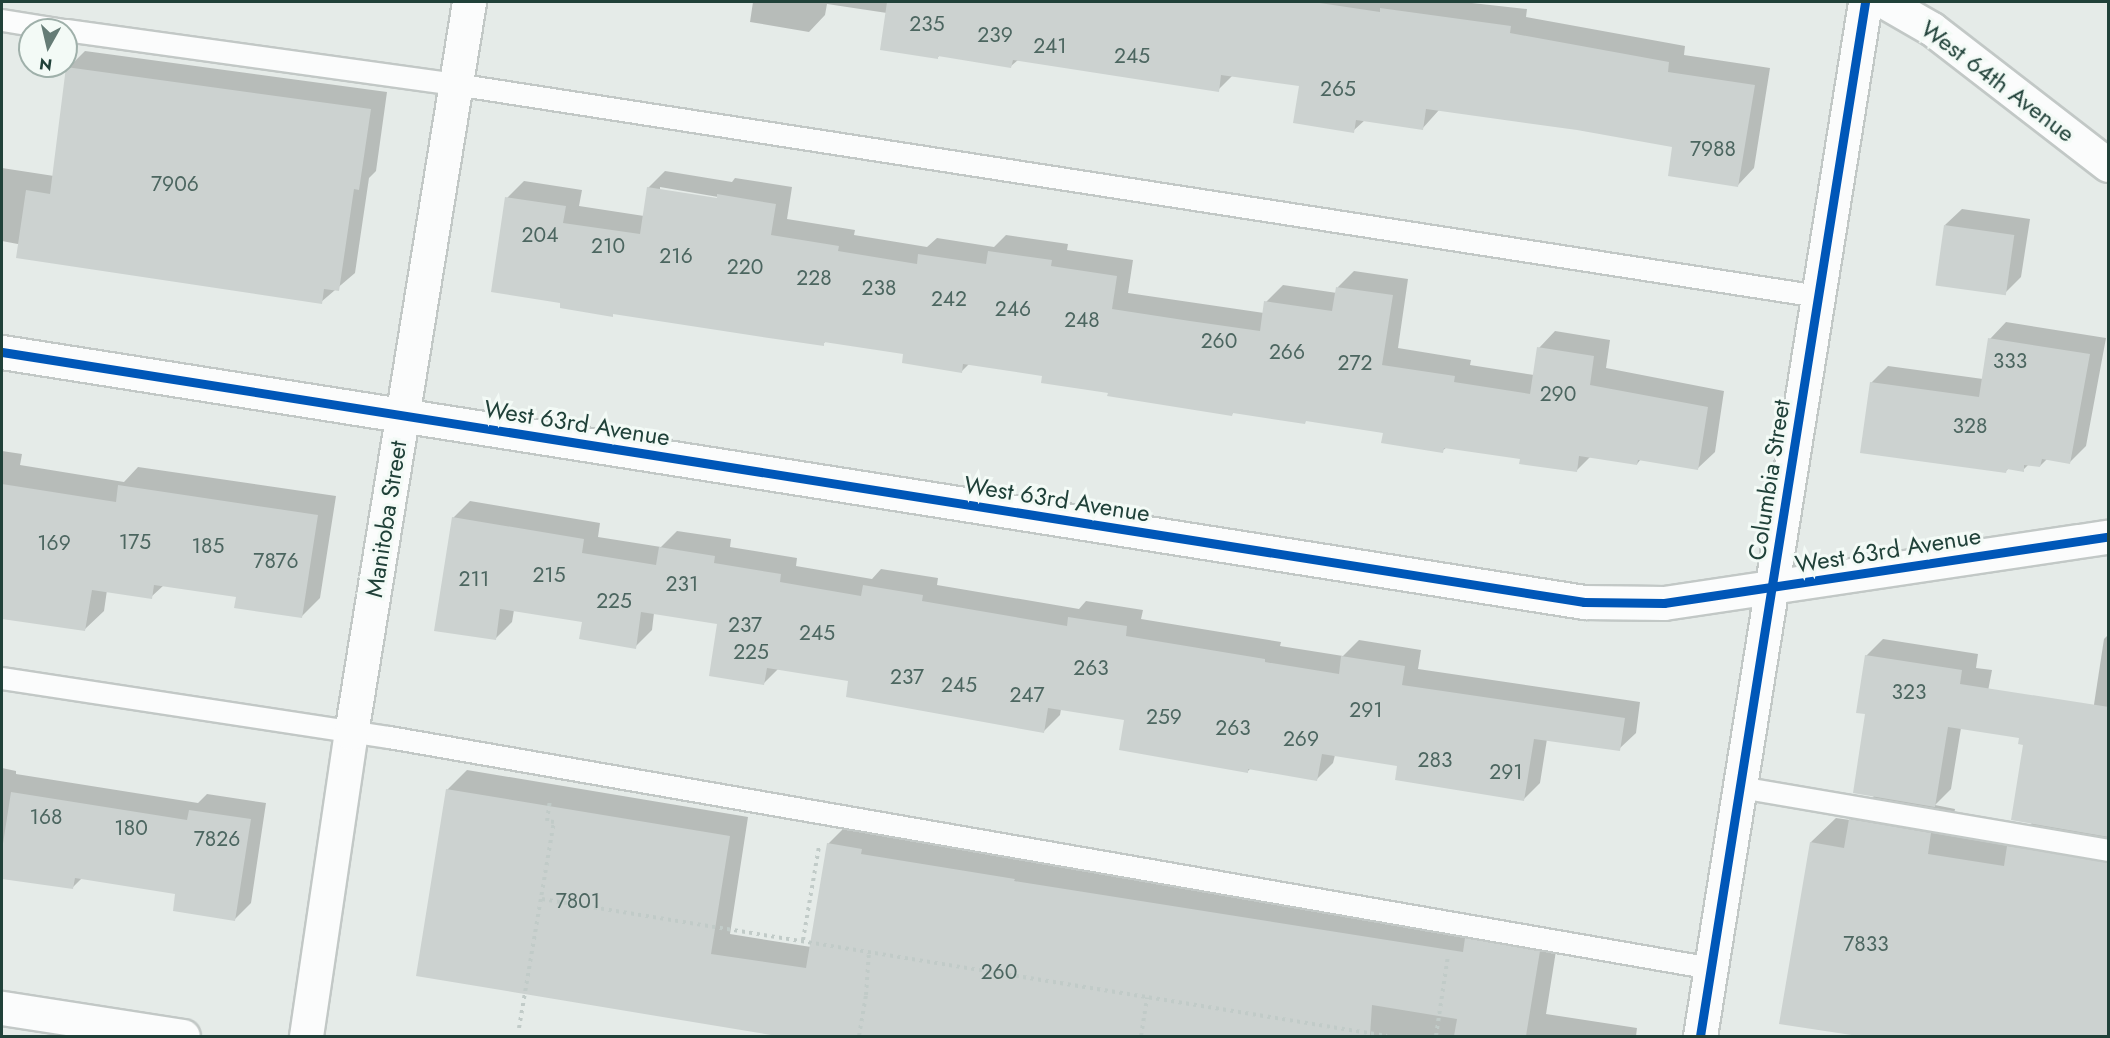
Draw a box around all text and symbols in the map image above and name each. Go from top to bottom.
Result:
house number: 235 [909,11,945,37]
street label: West 64th Avenue [1915,14,2081,148]
north arrow [18,18,78,78]
house number: 239 [977,22,1013,48]
house number: 241 [1033,33,1067,59]
house number: 245 [1114,43,1150,69]
text: N [38,52,54,77]
house number: 265 [1320,76,1356,102]
house number: 7988 [1690,136,1736,162]
house number: 7906 [151,171,199,197]
house number: 204 [522,222,558,248]
house number: 210 [591,233,625,259]
house number: 216 [659,243,693,269]
house number: 220 [727,254,763,280]
house number: 228 [796,265,832,291]
house number: 238 [862,275,896,301]
house number: 242 [931,286,967,312]
house number: 246 [995,296,1031,322]
house number: 248 [1064,307,1100,333]
house number: 260 [1201,328,1237,354]
house number: 266 [1269,339,1305,365]
house number: 333 [1993,348,2027,374]
house number: 272 [1338,350,1372,376]
house number: 290 [1540,381,1576,407]
street label: West 63rd Avenue [482,394,672,452]
street label: Columbia Street [1742,398,1796,562]
house number: 328 [1953,413,1987,439]
street label: Manitoba Street [359,439,413,599]
street label: West 63rd Avenue [962,470,1152,528]
street label: West 63rd Avenue [1793,521,1983,579]
house number: 175 [119,529,151,555]
house number: 169 [37,530,71,556]
house number: 185 [192,533,224,559]
house number: 7876 [253,548,299,574]
house number: 215 [532,562,566,588]
house number: 211 [459,566,489,592]
house number: 231 [666,571,698,597]
house number: 225 [596,588,632,614]
house number: 237 [728,612,762,638]
house number: 245 [799,620,835,646]
house number: 225 [733,639,769,665]
house number: 263 [1073,655,1109,681]
house number: 237 [890,664,924,690]
house number: 245 [941,672,977,698]
house number: 323 [1892,679,1926,705]
house number: 247 [1009,682,1045,708]
house number: 291 [1349,697,1383,723]
house number: 259 [1146,704,1182,730]
house number: 263 [1215,715,1251,741]
house number: 269 [1283,726,1319,752]
house number: 283 [1418,747,1452,773]
house number: 291 [1489,759,1523,785]
house number: 168 [29,804,63,830]
house number: 180 [114,815,148,841]
house number: 7826 [194,826,240,852]
house number: 7801 [556,888,600,914]
house number: 7833 [1843,931,1889,957]
house number: 260 [981,959,1017,985]

